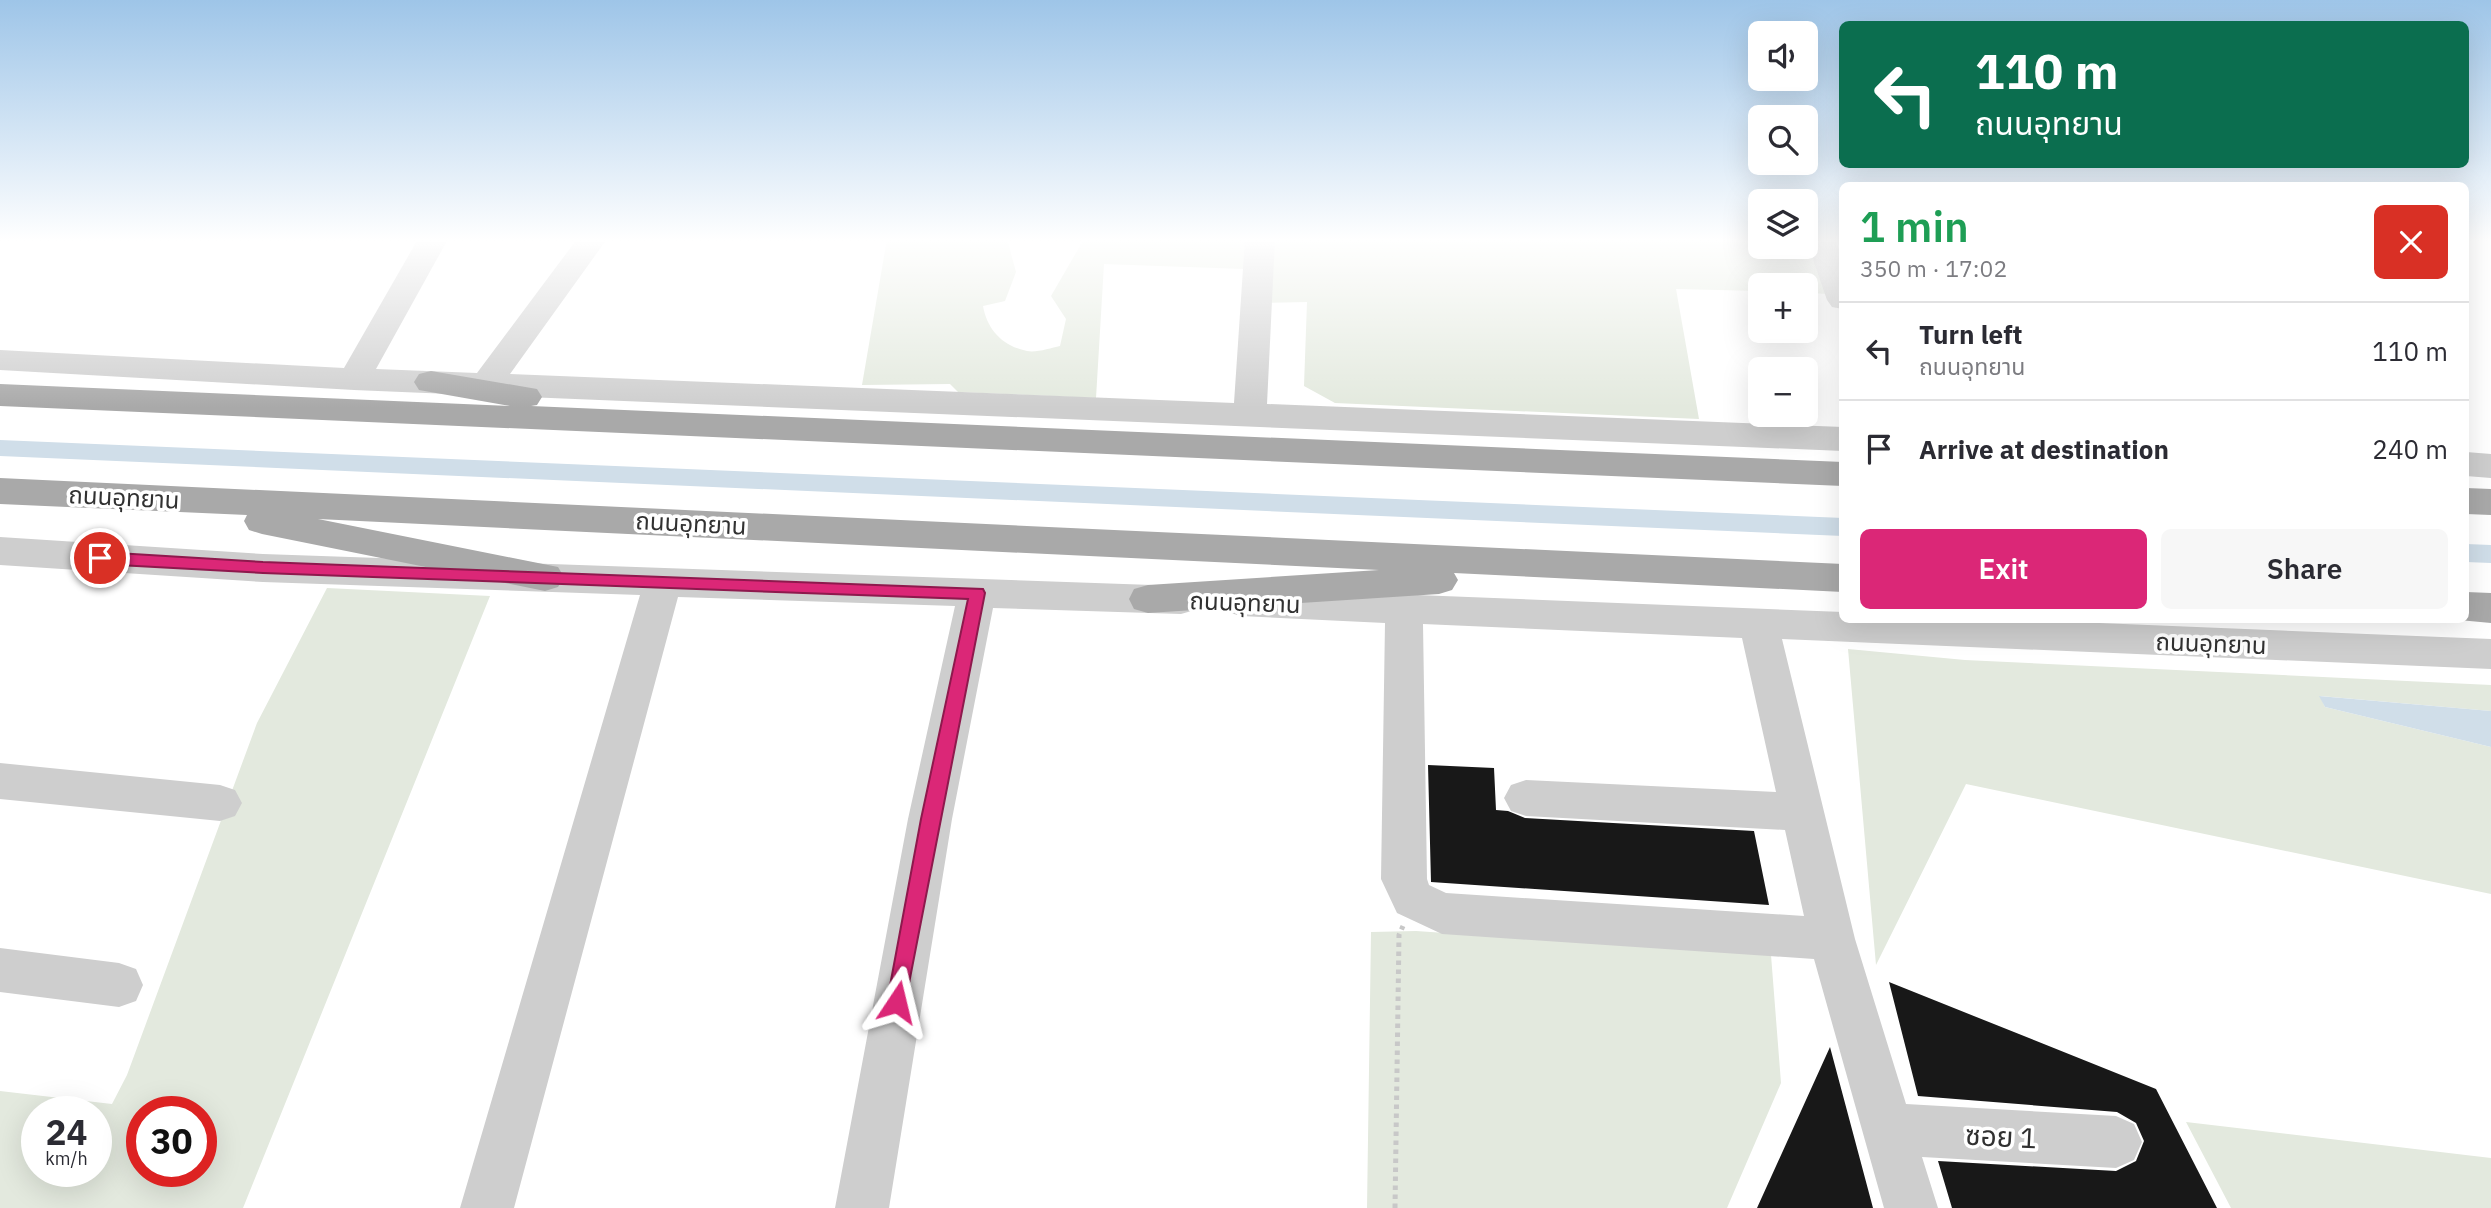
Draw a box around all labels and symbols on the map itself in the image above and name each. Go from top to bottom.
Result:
street label: ถนนอุทยาน [68,478,180,516]
street label: ถนนอุทยาน [635,504,747,542]
pin [70,528,130,588]
street label: ถนนอุทยาน [1189,584,1301,620]
street label: ถนนอุทยาน [2155,625,2267,661]
position arrow [860,965,934,1039]
speed limit sign: 30 [126,1096,217,1187]
street label: ซอย 1 [1964,1116,2038,1156]

